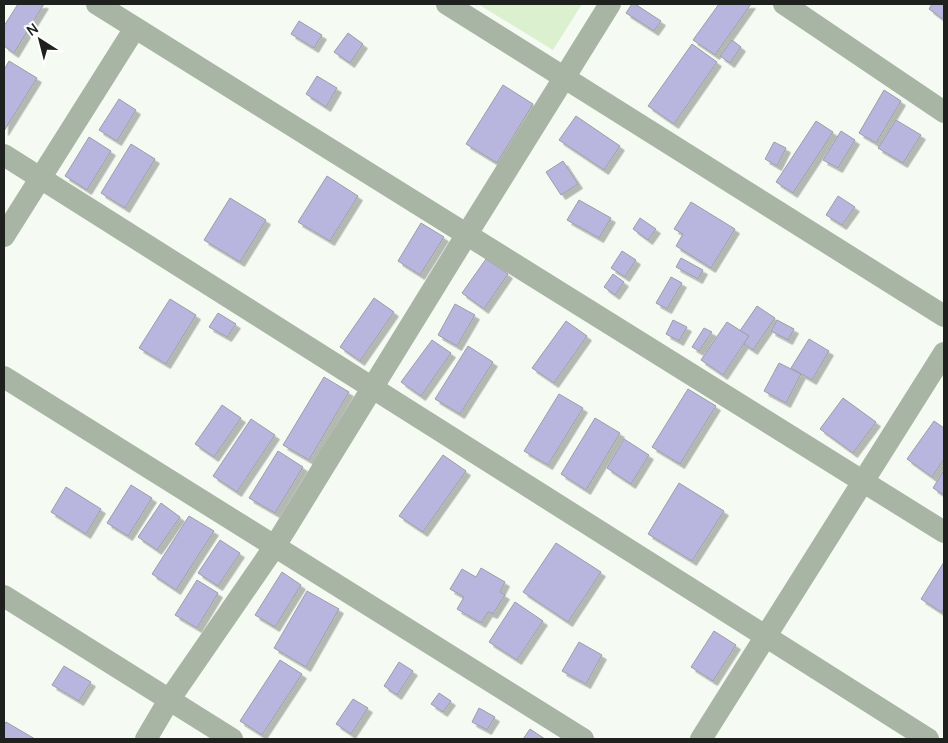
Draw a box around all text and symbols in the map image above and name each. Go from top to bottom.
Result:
north arrow [15,15,65,65]
text: N [22,18,42,40]

